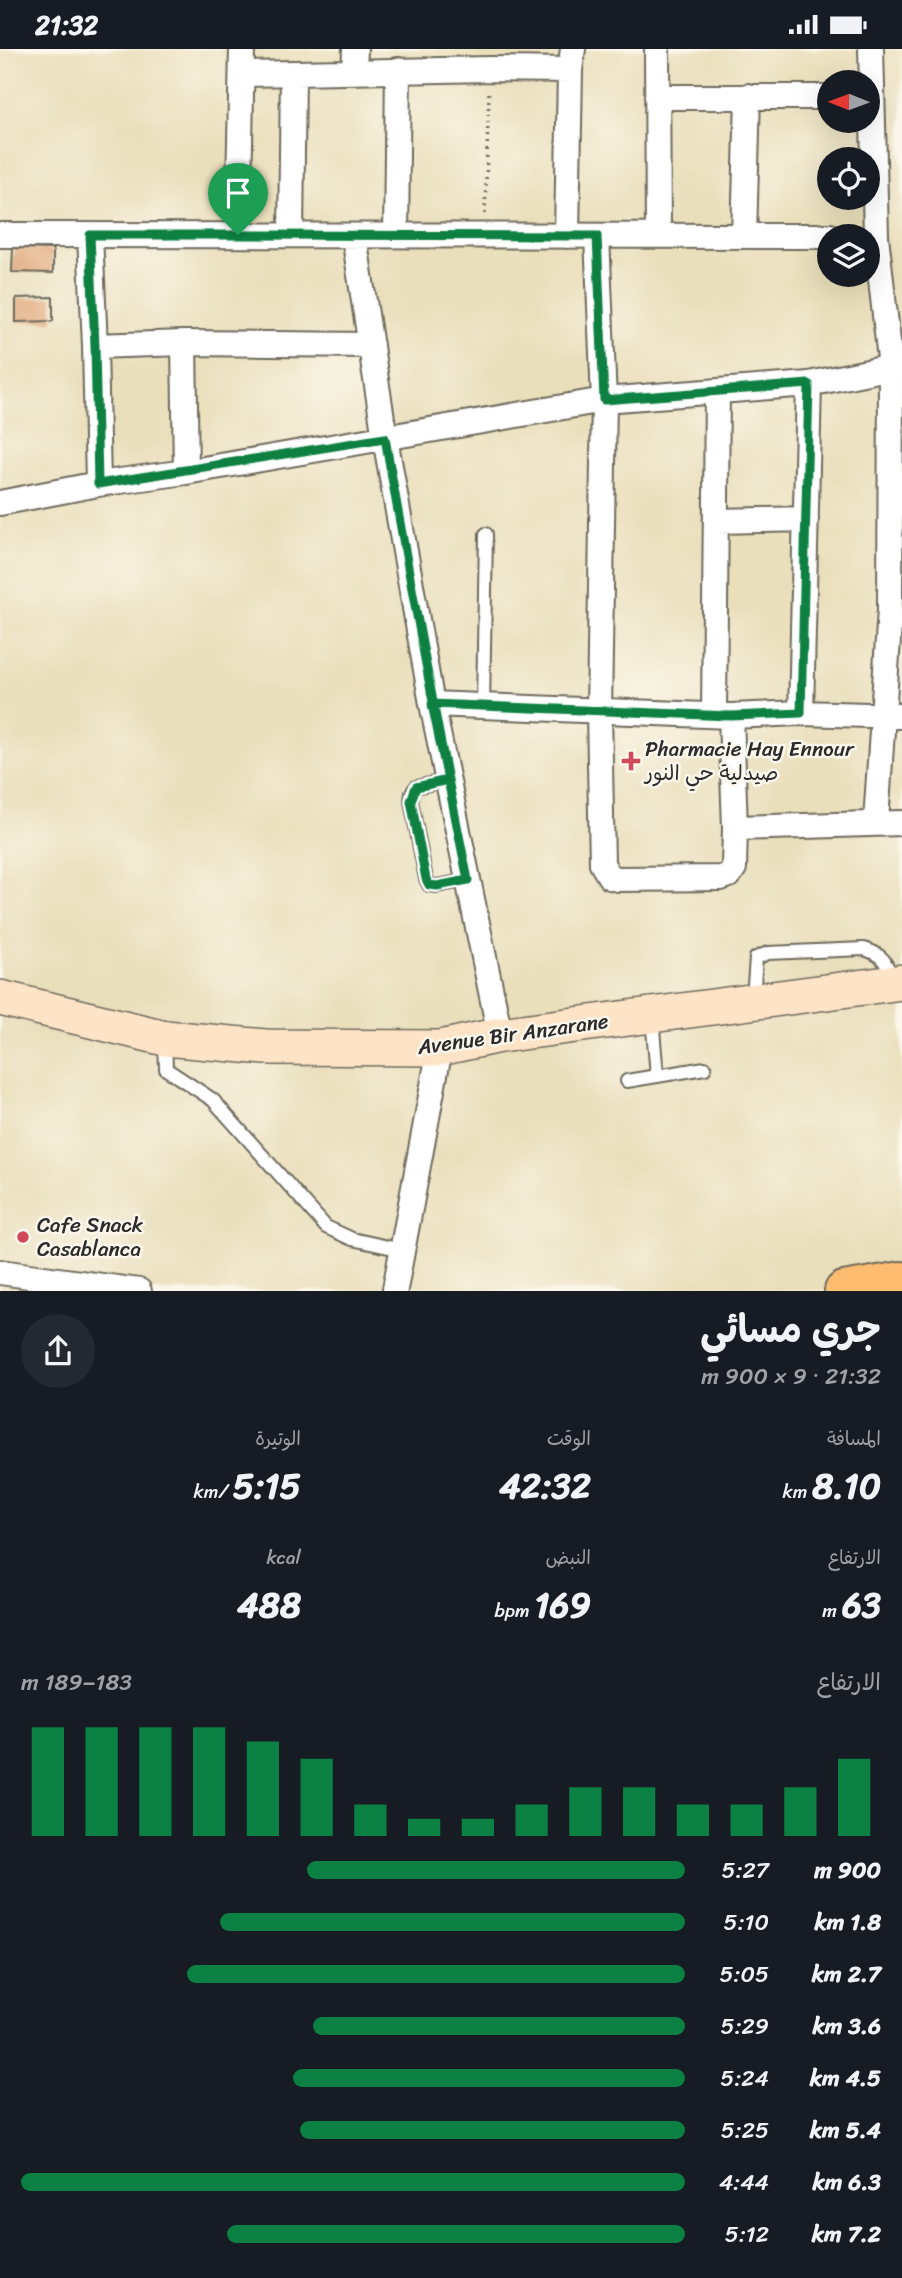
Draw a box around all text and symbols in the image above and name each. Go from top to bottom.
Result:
text: 21:32 [35,2,98,48]
north arrow [817,70,880,133]
map controls [817,70,880,287]
button: locate [817,147,880,210]
pin [208,163,268,235]
icon: arrive [219,174,257,212]
button: layers [817,224,880,287]
place label: Pharmacie Hay Ennour صيدلية حي النور [643,730,855,792]
marker: Pharmacie Hay Ennour صيدلية حي النور [623,753,639,769]
street label: Avenue Bir Anzarane [414,1002,611,1066]
place label: Cafe Snack Casablanca [37,1206,144,1268]
marker: Cafe Snack Casablanca [15,1229,31,1245]
text: جري مسائي [700,1296,881,1363]
button: share [21,1314,95,1388]
text: 21:32 · 9 × 900 m [701,1356,881,1397]
text: الوتيرة [255,1422,301,1455]
text: الوقت [547,1422,591,1455]
text: المسافة [827,1422,881,1455]
text: 5:15 [233,1455,301,1517]
text: 42:32 [499,1455,591,1517]
text: 8.10 [812,1455,881,1517]
text: /km [194,1475,233,1508]
text: km [783,1475,812,1508]
text: kcal [266,1541,301,1574]
text: النبض [546,1541,591,1574]
text: الارتفاع [828,1541,881,1574]
text: 488 [237,1574,301,1636]
text: 169 [535,1574,591,1636]
text: 63 [842,1574,881,1636]
text: bpm [495,1594,535,1627]
text: m [822,1594,842,1627]
text: 183–189 m [21,1662,132,1703]
text: الارتفاع [817,1662,881,1703]
text: 5:27 [722,1850,769,1891]
text: 900 m [814,1850,881,1891]
text: 5:10 [724,1902,769,1943]
text: 1.8 km [814,1902,881,1943]
text: 5:05 [719,1954,769,1995]
text: 2.7 km [812,1954,881,1995]
text: 5:29 [721,2006,769,2047]
text: 3.6 km [812,2006,881,2047]
text: 5:24 [720,2058,769,2099]
text: 4.5 km [810,2058,881,2099]
text: 5:25 [721,2110,769,2151]
text: 5.4 km [810,2110,881,2151]
text: 4:44 [719,2162,769,2203]
text: 6.3 km [812,2162,881,2203]
text: 5:12 [725,2214,769,2255]
text: 7.2 km [812,2214,881,2255]

